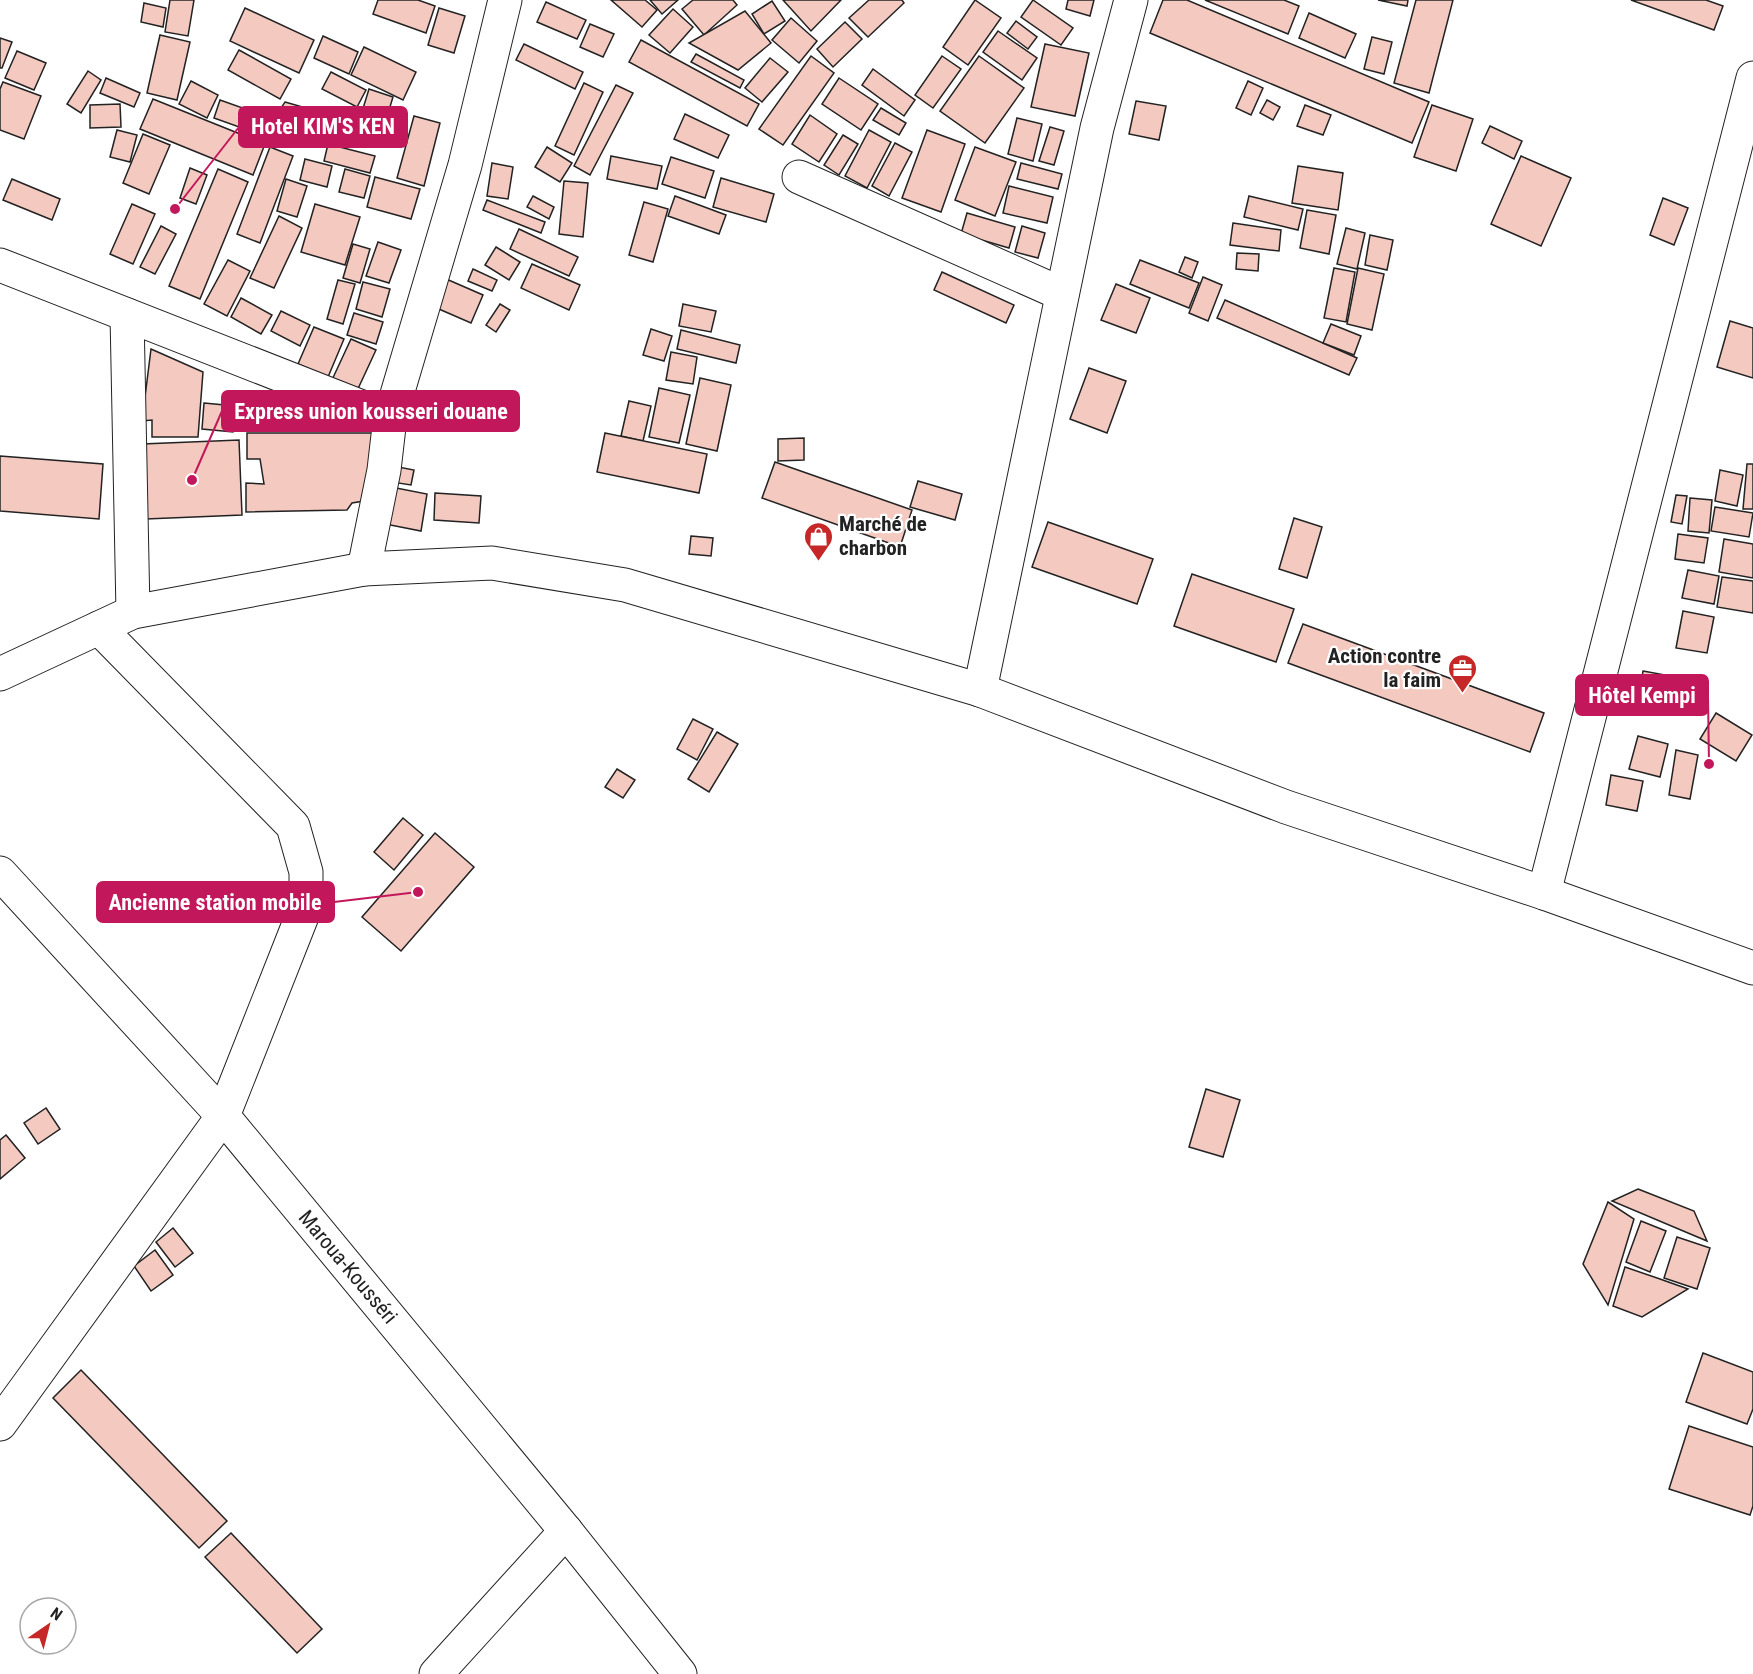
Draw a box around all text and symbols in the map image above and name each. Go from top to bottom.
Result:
callout: Hotel KIM'S KEN [239,107,407,147]
text: Hotel KIM'S KEN [251,114,395,139]
callout: Express union kousseri douane [222,391,519,431]
text: Express union kousseri douane [234,399,508,424]
place label: Marché de charbon [839,512,927,560]
shop icon: Marché de charbon [802,520,834,562]
place label: Action contre la faim [1328,644,1441,692]
office icon: Action contre la faim [1446,652,1478,694]
callout: Hôtel Kempi [1576,675,1708,715]
text: Hôtel Kempi [1588,683,1696,708]
callout: Ancienne station mobile [97,882,334,922]
text: Ancienne station mobile [109,890,321,915]
street label: Maroua-Kousséri [294,1206,402,1328]
north arrow [18,1596,78,1656]
text: N [47,1604,66,1625]

